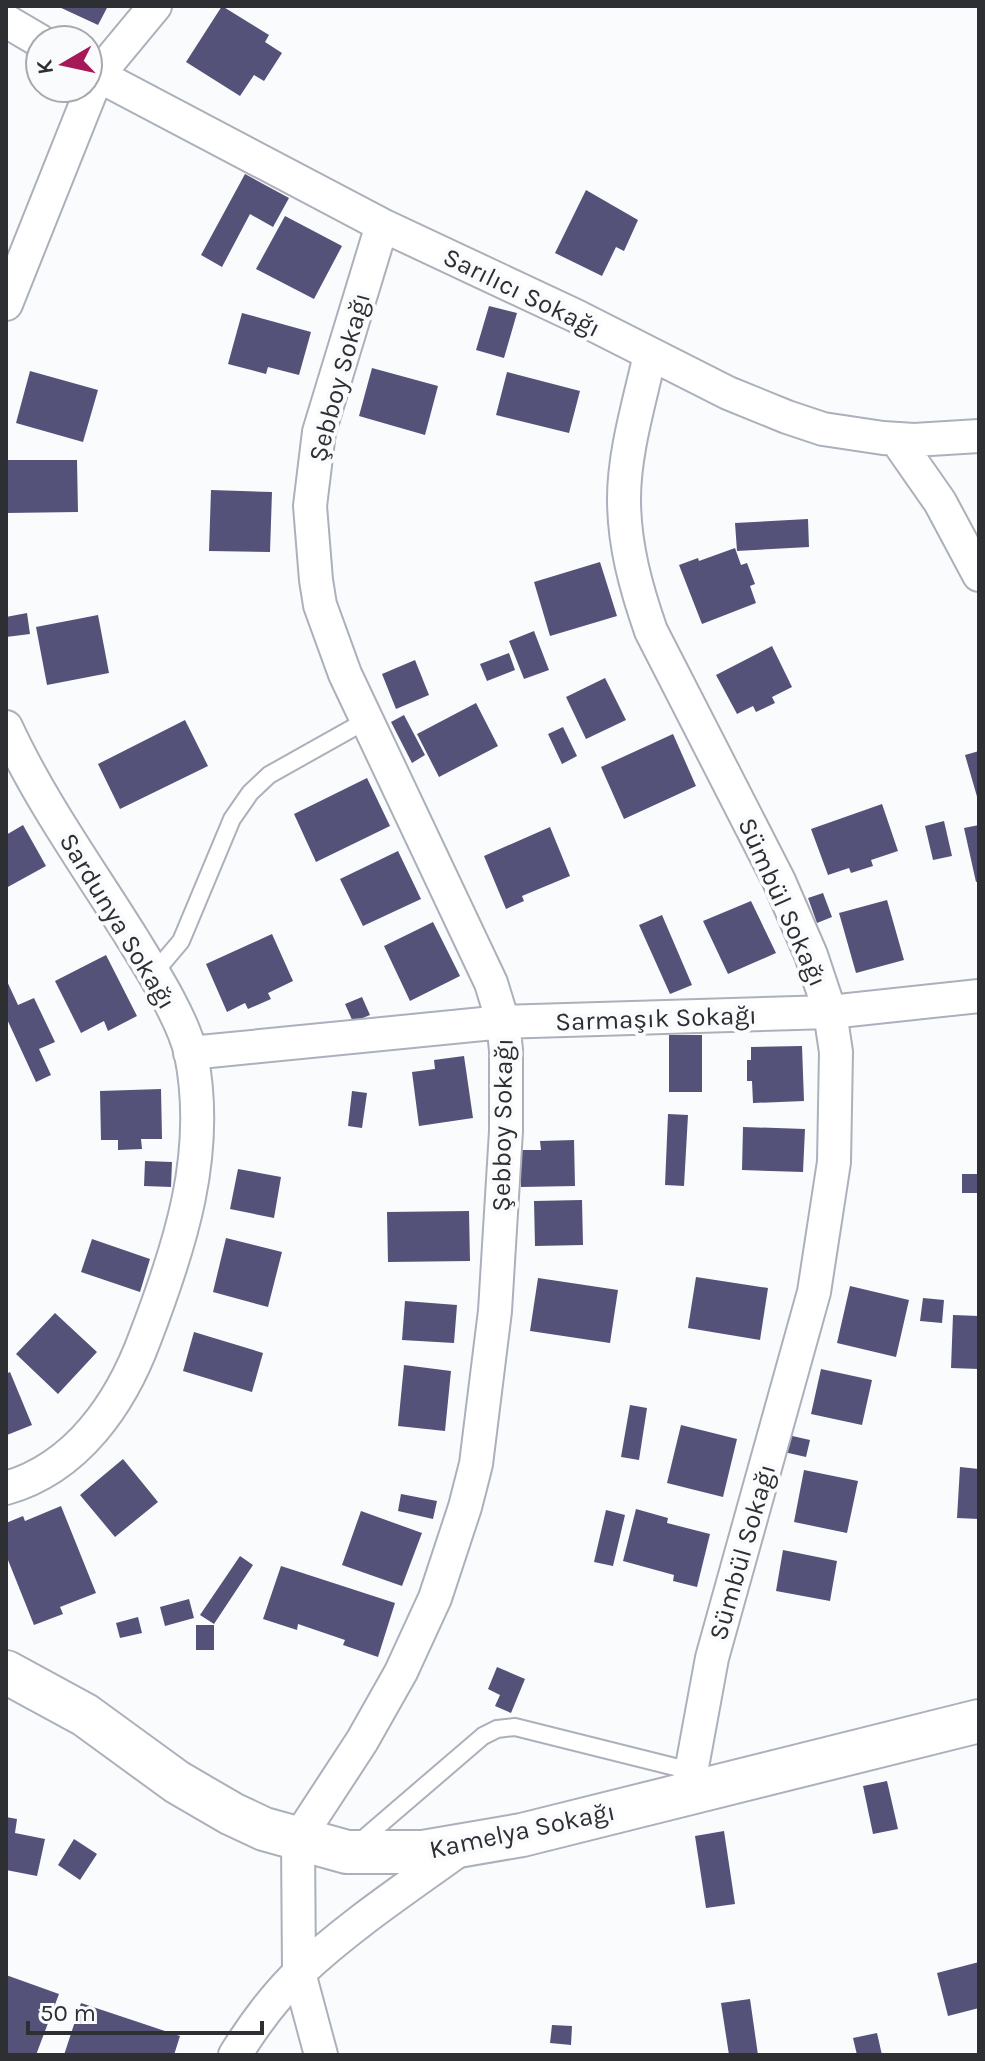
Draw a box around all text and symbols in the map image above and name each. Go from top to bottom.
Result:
north arrow [24,24,104,104]
text: K [31,57,59,76]
street label: Sarılıcı Sokağı [438,241,605,344]
street label: Şebboy Sokağı [302,289,377,465]
street label: Sümbül Sokağı [731,813,834,992]
street label: Sardunya Sokağı [53,827,182,1015]
street label: Sarmaşık Sokağı [555,999,757,1038]
street label: Şebboy Sokağı [485,1038,520,1212]
street label: Sümbül Sokağı [703,1461,782,1644]
street label: Kamelya Sokağı [426,1796,618,1865]
scale bar [28,1985,262,2035]
text: 50 m [40,1999,96,2027]

